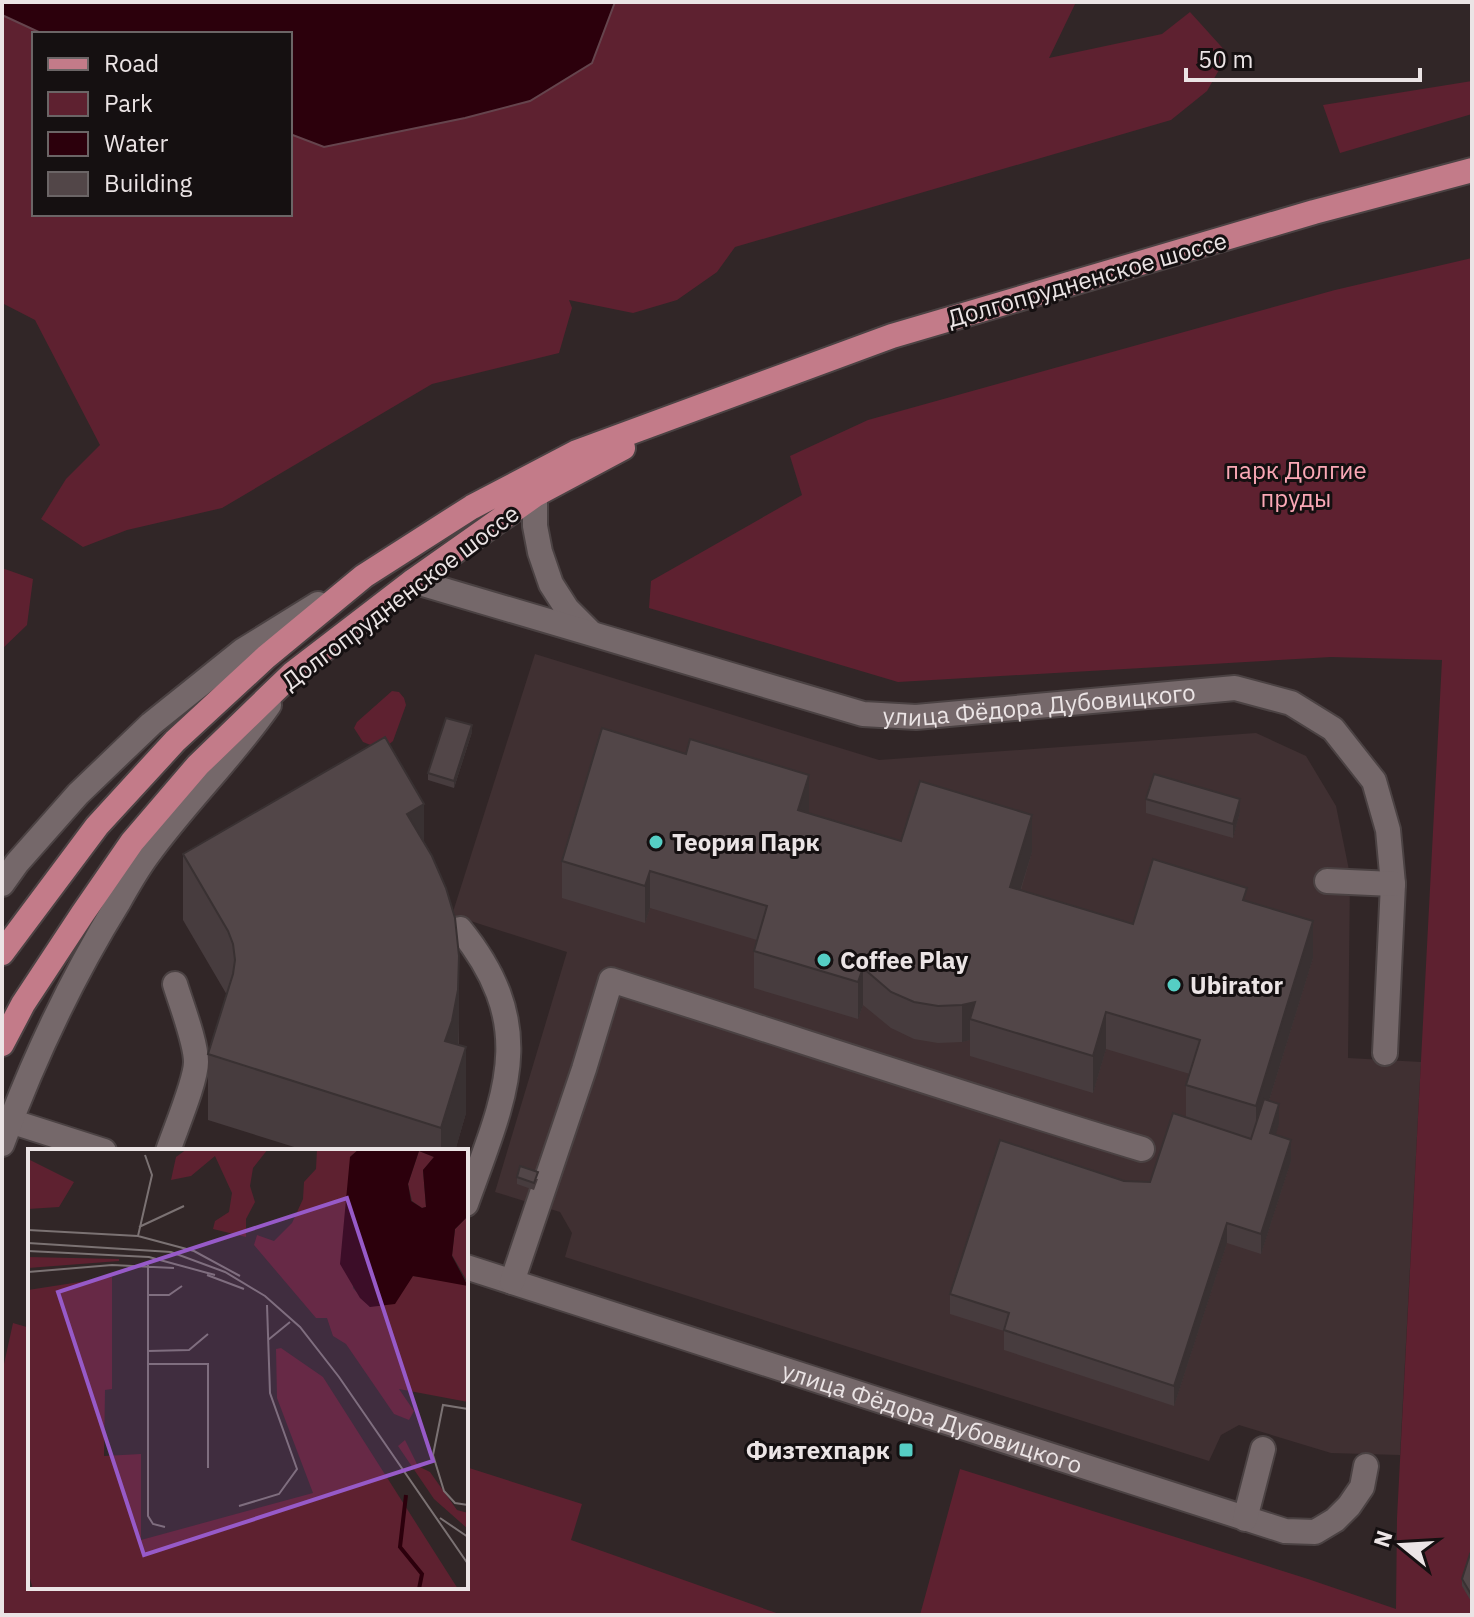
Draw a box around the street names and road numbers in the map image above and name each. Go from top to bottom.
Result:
street label: Долгопрудненское шоссе [944,224,1230,334]
street label: Долгопрудненское шоссе [275,497,525,697]
street label: улица Фёдора Дубовицкого [882,676,1197,733]
street label: улица Фёдора Дубовицкого [778,1354,1087,1481]

